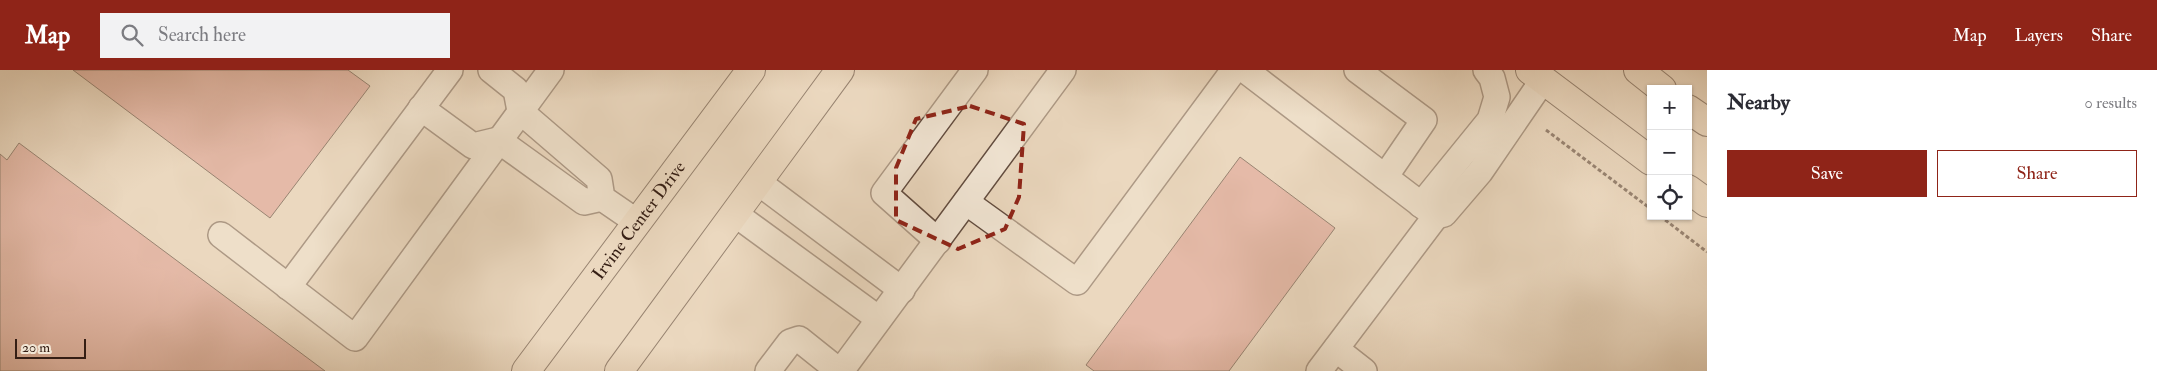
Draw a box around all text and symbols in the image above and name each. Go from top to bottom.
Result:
search box [100,13,450,58]
text: Map [25,20,70,51]
icon: search [118,21,146,49]
text: Search here [158,23,246,47]
text: Map [1953,24,1987,47]
text: Layers [2015,24,2063,47]
text: Share [2091,24,2132,47]
map controls [1647,85,1692,220]
button: + [1647,85,1692,130]
text: Nearby [1727,89,1790,116]
text: 0 results [2084,93,2137,113]
button: − [1647,130,1692,175]
button: Save [1727,150,1927,197]
button: Share [1937,150,2137,197]
street label: Irvine Center Drive [587,156,691,285]
button: locate [1647,175,1692,220]
scale bar [15,336,86,359]
text: 20 m [22,339,50,356]

